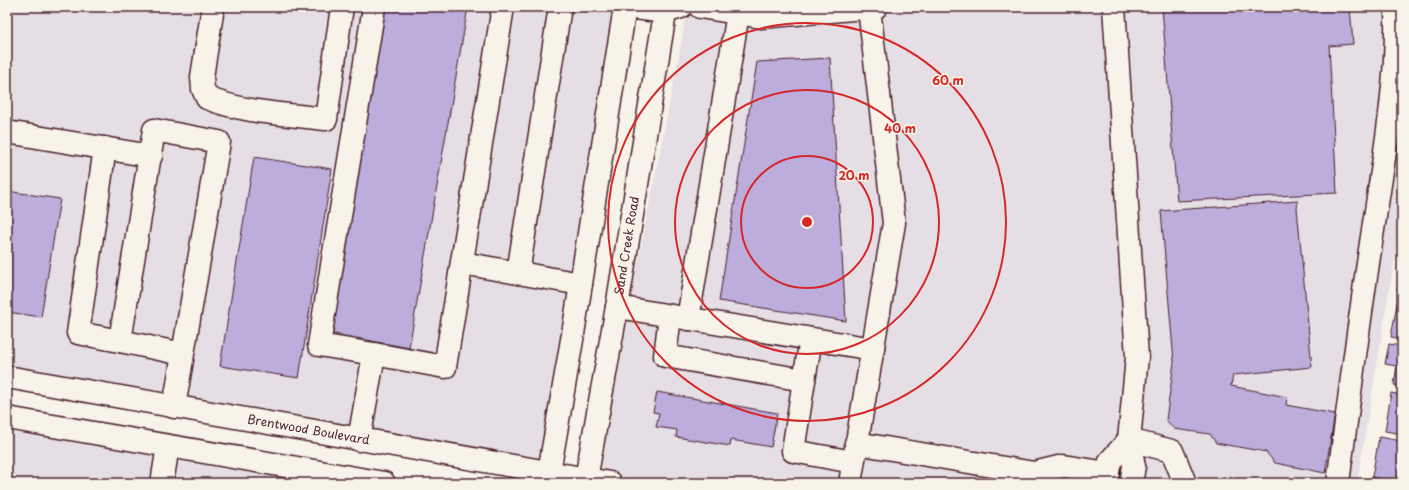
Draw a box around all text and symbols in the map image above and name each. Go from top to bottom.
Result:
text: 60 m [932,71,964,89]
text: 40 m [884,119,916,137]
text: 20 m [838,166,870,184]
street label: Sand Creek Road [609,195,643,296]
centre of rings [800,215,814,229]
street label: Brentwood Boulevard [246,409,372,449]

